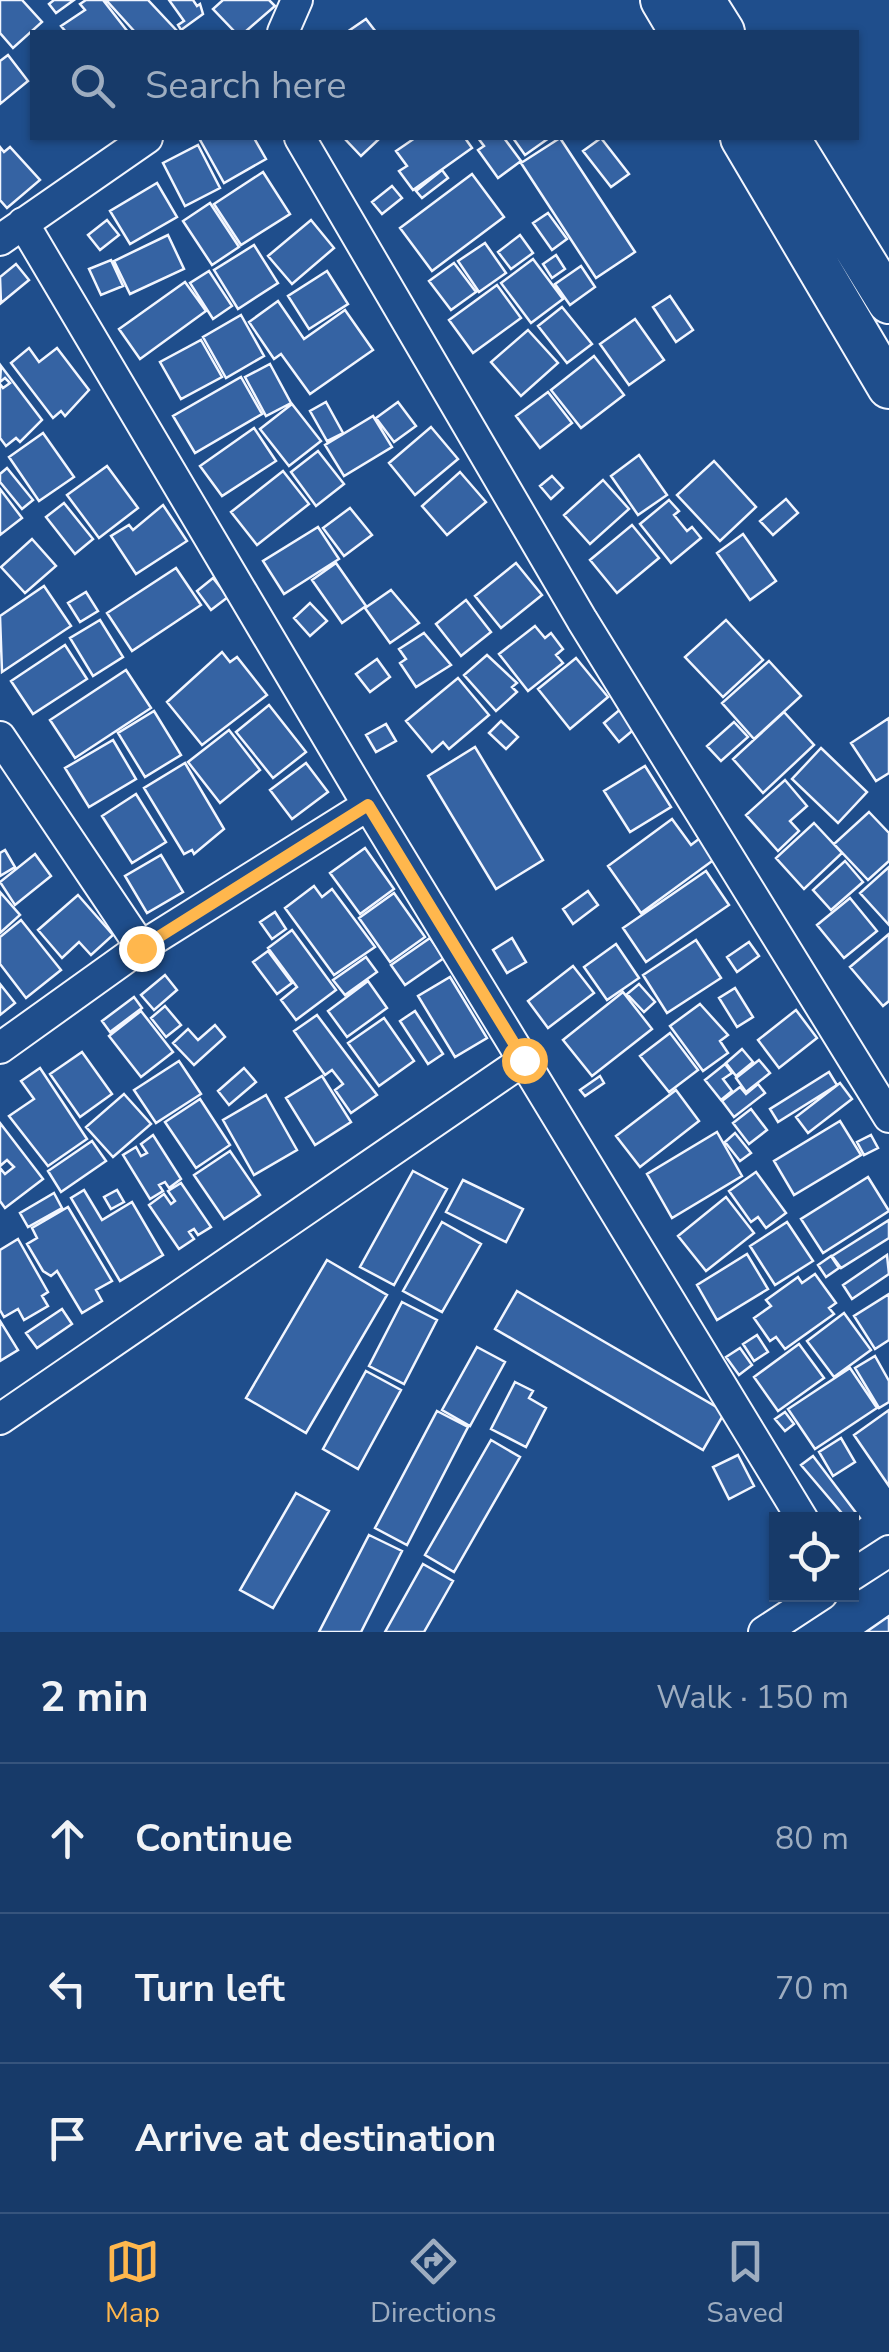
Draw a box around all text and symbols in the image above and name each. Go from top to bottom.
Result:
search box [30,30,859,140]
icon: search [65,58,120,113]
text: Search here [145,60,346,111]
route end [119,926,165,972]
route start [502,1038,548,1084]
map controls [769,1512,859,1602]
button: locate [769,1512,859,1602]
text: 2 min [40,1669,149,1726]
text: Walk · 150 m [656,1676,849,1719]
icon: ahead [40,1811,95,1866]
text: Continue [135,1813,293,1864]
text: 80 m [775,1817,849,1860]
icon: left [40,1961,95,2016]
text: Turn left [135,1963,285,2014]
text: 70 m [775,1967,849,2010]
icon: arrive [40,2111,95,2166]
text: Arrive at destination [135,2113,496,2164]
tab: Map [105,2234,160,2332]
tab: Directions [370,2234,496,2332]
tab: Saved [707,2234,784,2332]

